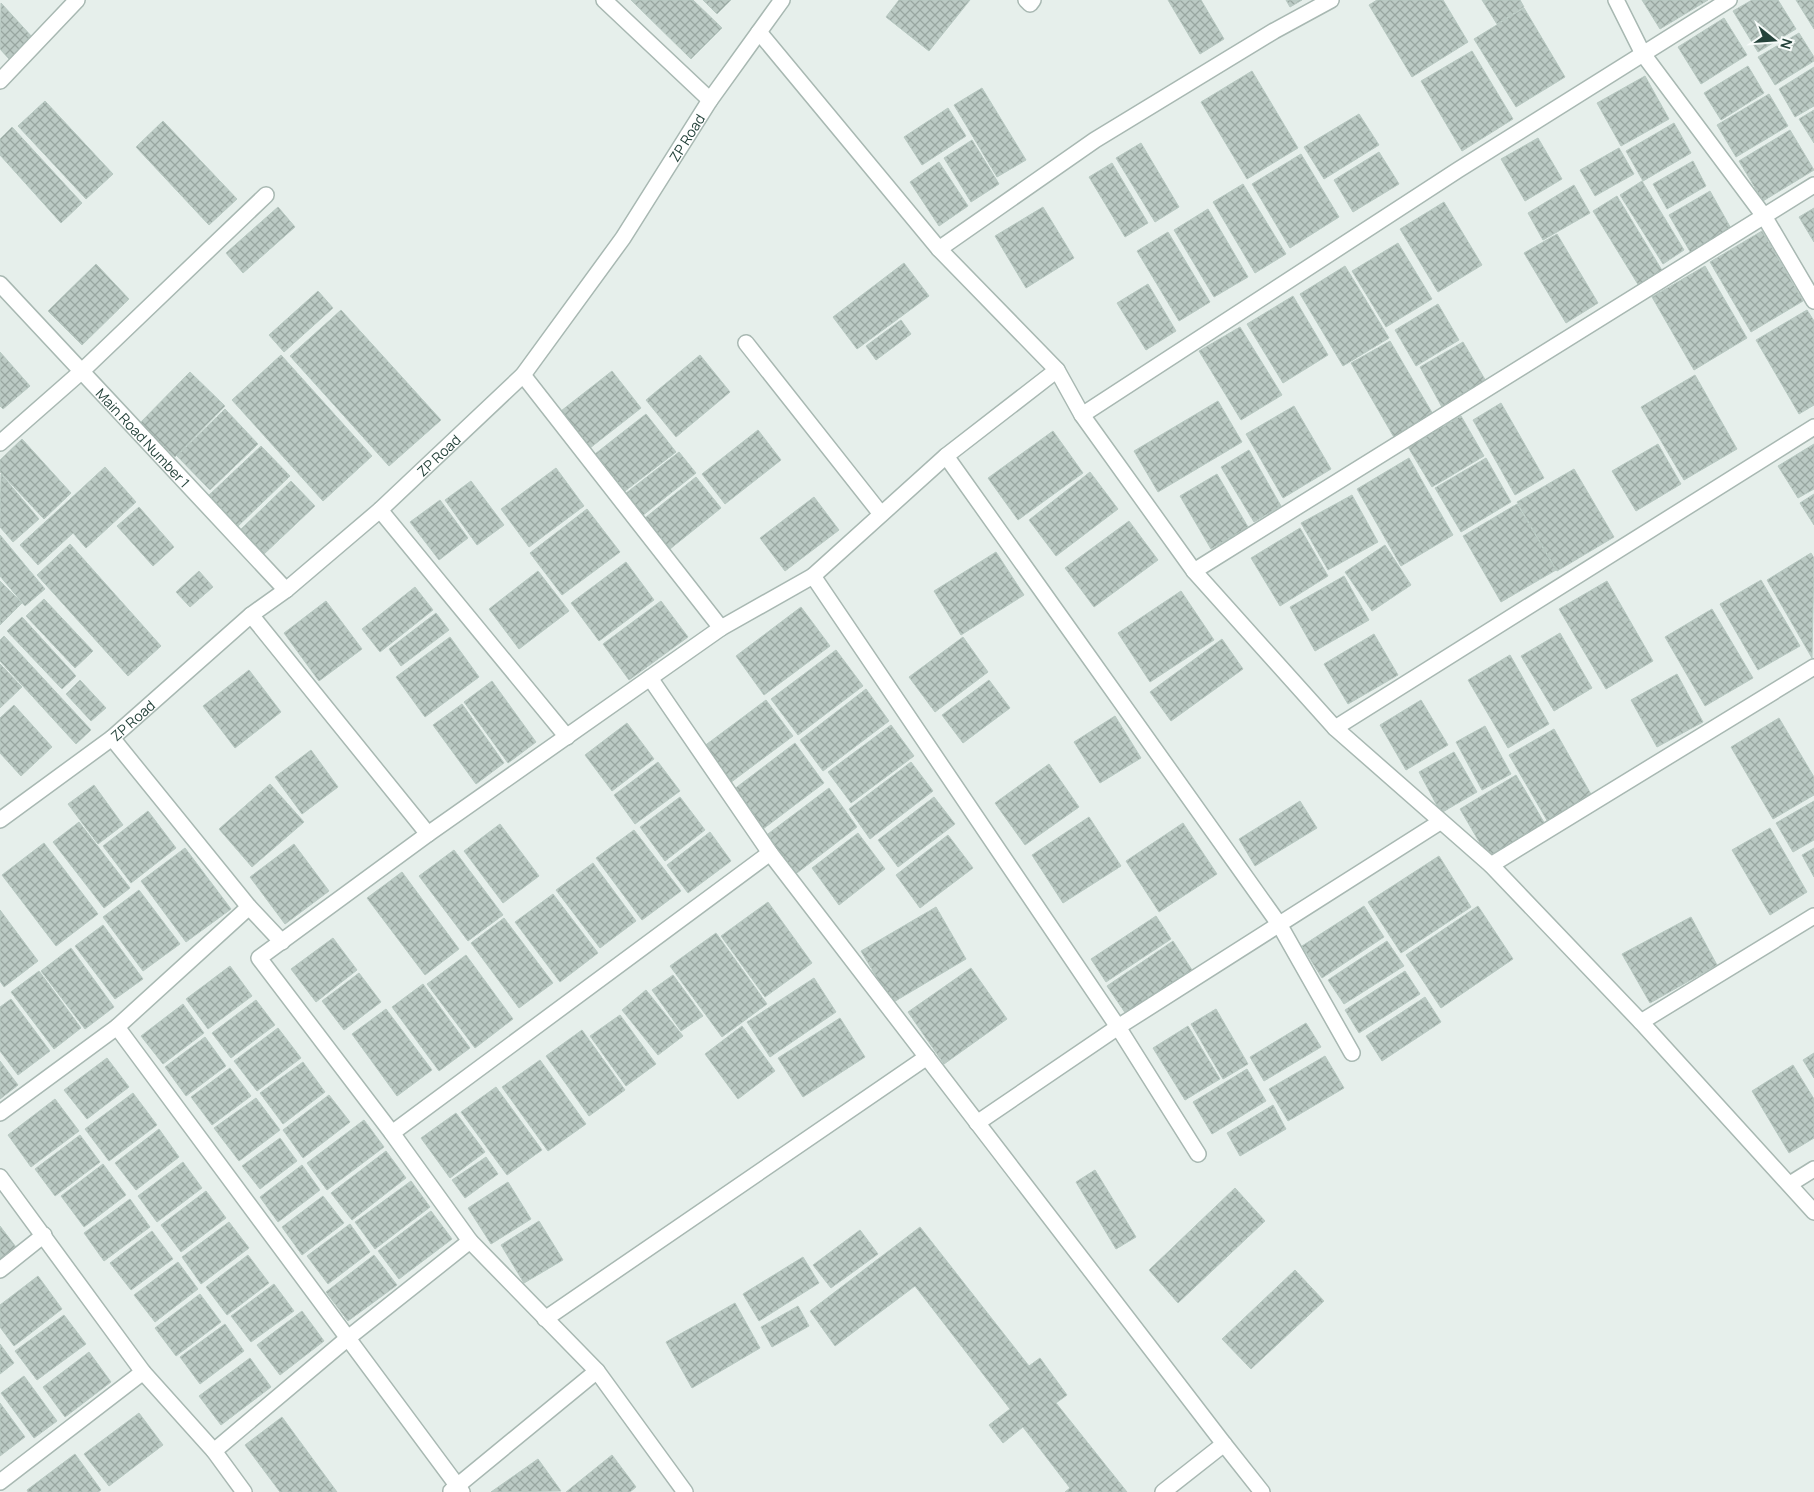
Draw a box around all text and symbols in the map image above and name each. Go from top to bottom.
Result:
north arrow [1749,15,1799,65]
text: N [1776,36,1797,52]
street label: ZP Road [664,110,709,165]
street label: Main Road Number 1 [92,384,195,491]
street label: ZP Road [412,430,464,480]
street label: ZP Road [106,695,159,745]

